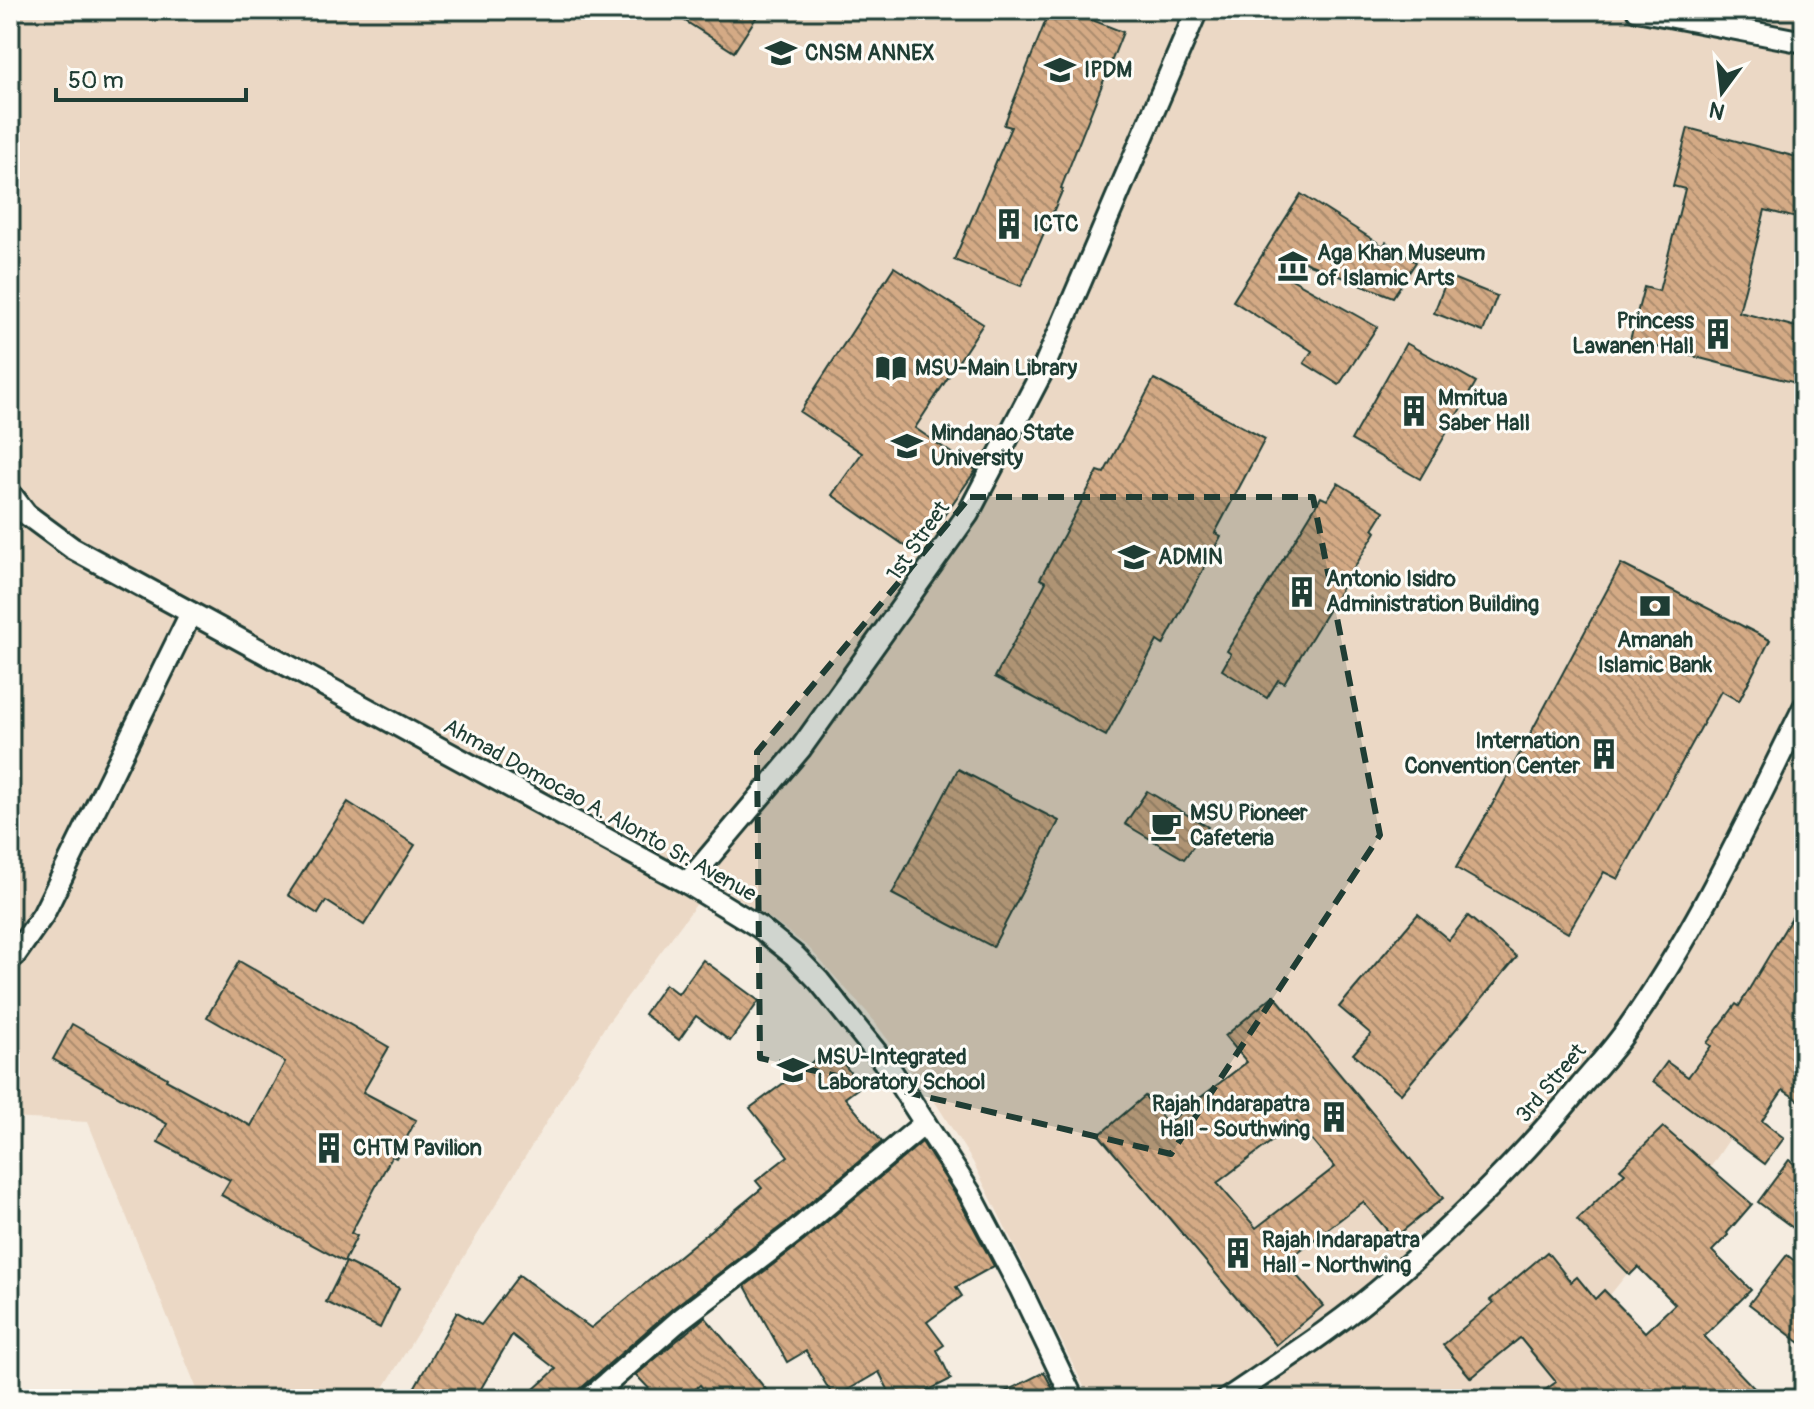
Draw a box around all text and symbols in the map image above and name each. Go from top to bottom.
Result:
school or university icon: CNSM ANNEX [764,36,798,70]
place label: CNSM ANNEX [805,39,935,67]
scale bar [56,52,246,102]
north arrow [1682,52,1762,132]
school or university icon: IPDM [1043,53,1077,87]
place label: IPDM [1084,56,1132,84]
text: 50 m [68,66,124,95]
text: N [1706,95,1728,126]
building icon: ICTC [992,207,1026,241]
place label: ICTC [1033,210,1079,238]
place label: Aga Khan Museum of Islamic Arts [1316,239,1485,292]
museum icon: Aga Khan Museum of Islamic Arts [1276,249,1310,283]
place label: Princess Lawanen Hall [1572,307,1694,360]
building icon: Princess Lawanen Hall [1701,317,1735,351]
library icon: MSU-Main Library [874,351,908,385]
place label: MSU-Main Library [915,354,1078,382]
place label: Mmitua Saber Hall [1438,384,1530,437]
building icon: Mmitua Saber Hall [1397,394,1431,428]
place label: Mindanao State University [931,419,1075,472]
school or university icon: Mindanao State University [890,429,924,463]
street label: 1st Street [880,495,956,587]
school or university icon: ADMIN [1117,540,1151,574]
place label: ADMIN [1158,543,1223,571]
place label: Antonio Isidro Administration Building [1326,565,1539,618]
building icon: Antonio Isidro Administration Building [1285,575,1319,609]
bank icon: Amanah Islamic Bank [1638,589,1672,623]
place label: Amanah Islamic Bank [1598,626,1713,679]
street label: Ahmad Domocao A. Alonto Sr. Avenue [439,712,761,908]
place label: Internation Convention Center [1404,727,1581,780]
building icon: Internation Convention Center [1587,737,1621,771]
place label: MSU Pioneer Cafeteria [1190,799,1309,852]
cafe icon: MSU Pioneer Cafeteria [1149,809,1183,843]
street label: 3rd Street [1510,1038,1592,1128]
place label: MSU-Integrated Laboratory School [817,1043,986,1096]
school or university icon: MSU-Integrated Laboratory School [776,1053,810,1087]
place label: Rajah Indarapatra Hall - Southwing [1152,1090,1310,1143]
building icon: Rajah Indarapatra Hall - Southwing [1317,1100,1351,1134]
building icon: CHTM Pavilion [312,1131,346,1165]
place label: CHTM Pavilion [353,1134,482,1162]
place label: Rajah Indarapatra Hall - Northwing [1262,1226,1420,1279]
building icon: Rajah Indarapatra Hall - Northwing [1221,1236,1255,1270]

